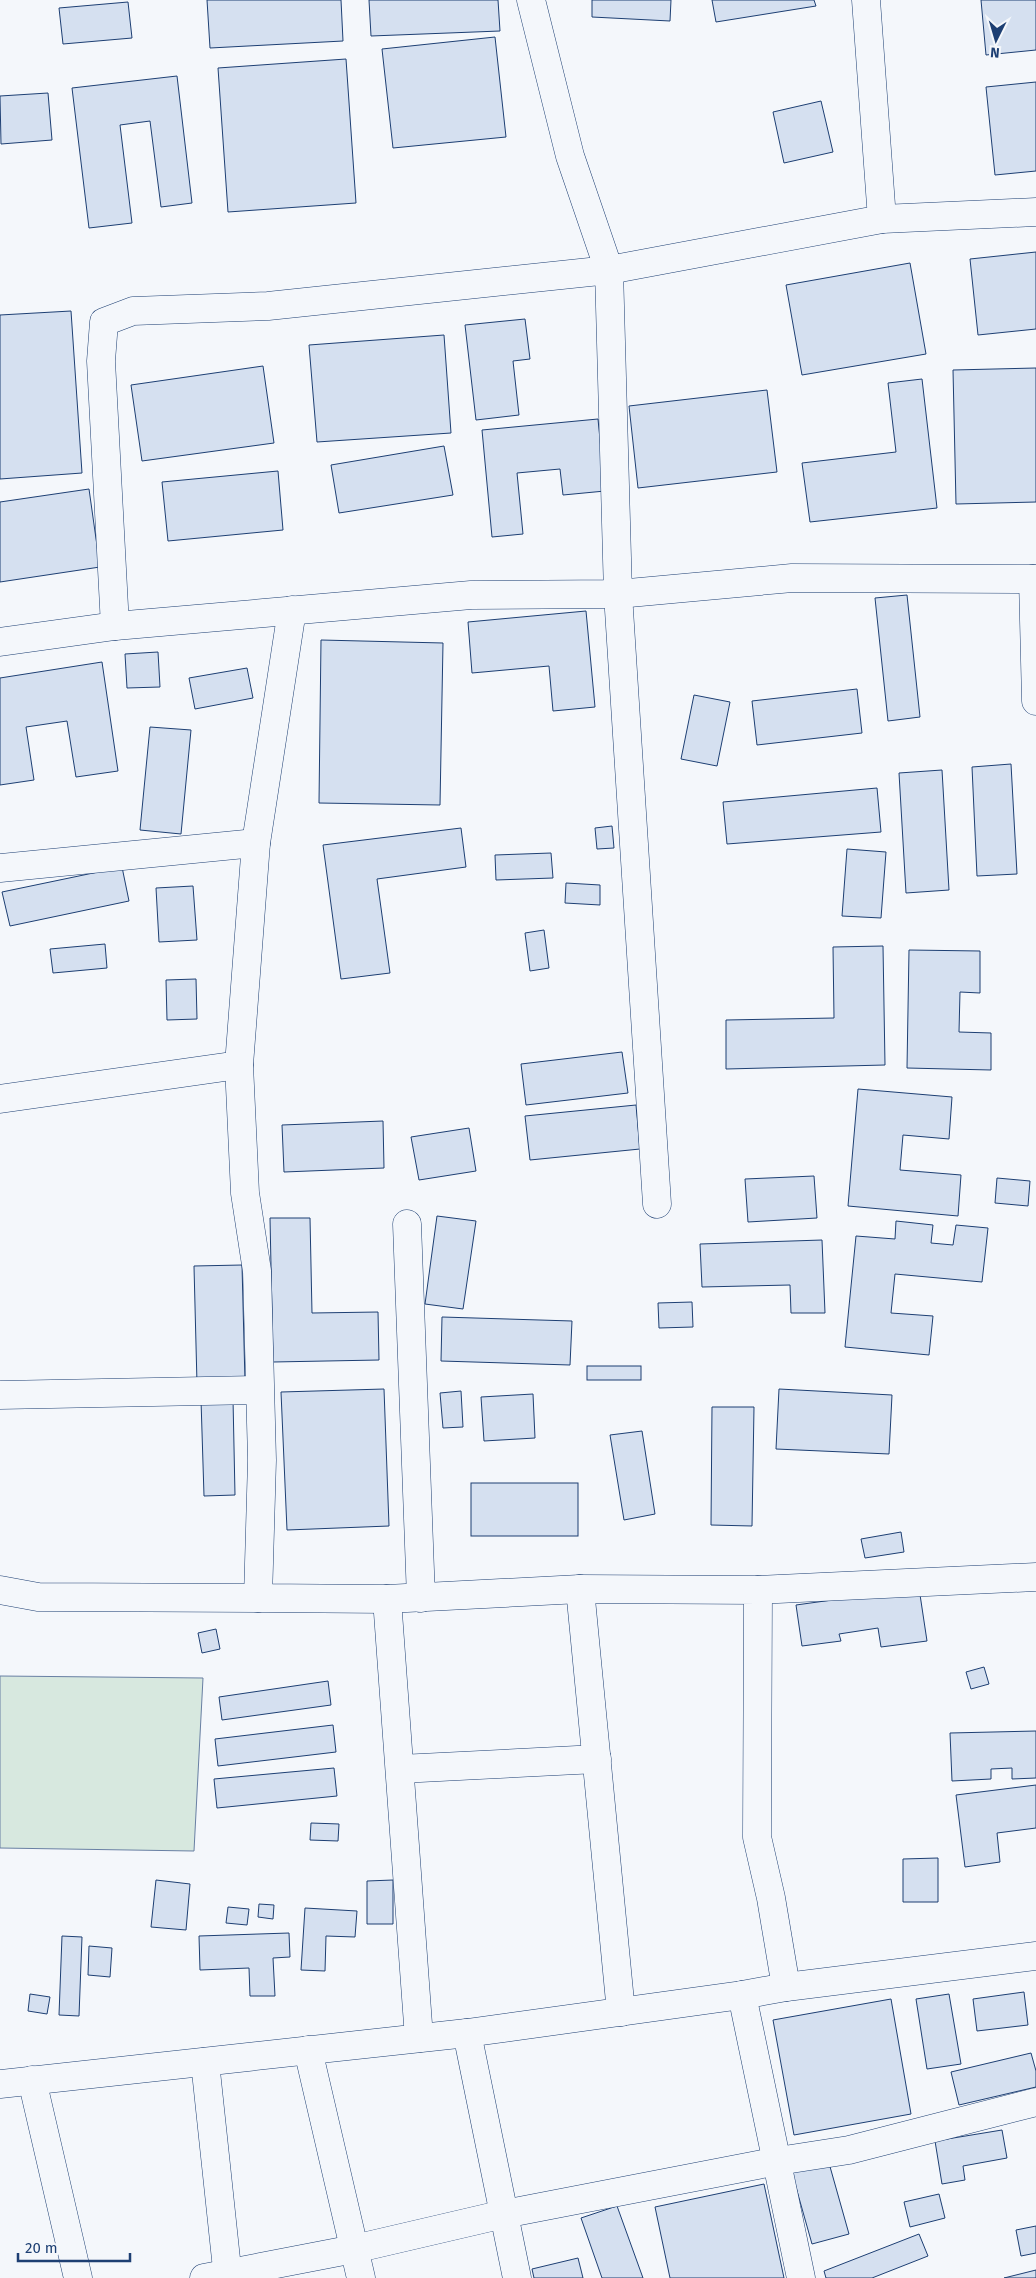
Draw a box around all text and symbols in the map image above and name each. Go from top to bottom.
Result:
north arrow [971,15,1021,65]
text: N [990,44,1000,61]
scale bar [18,2230,130,2262]
text: 20 m [25,2239,58,2257]

